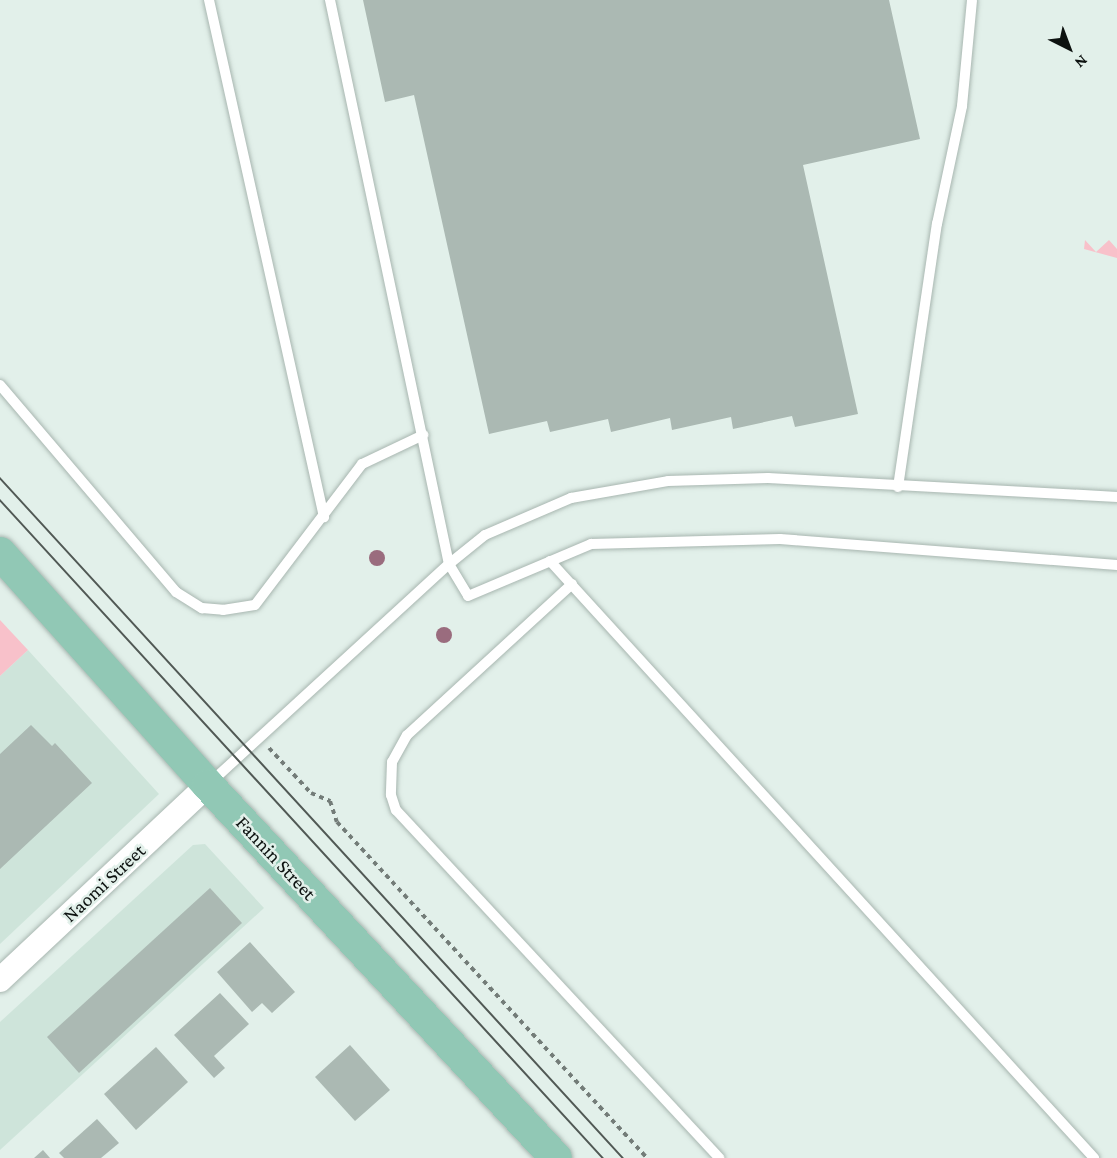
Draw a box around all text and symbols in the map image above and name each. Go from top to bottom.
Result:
north arrow [1039,18,1099,78]
text: N [1072,52,1091,72]
street label: Fannin Street [231,811,321,905]
street label: Naomi Street [58,839,150,927]

